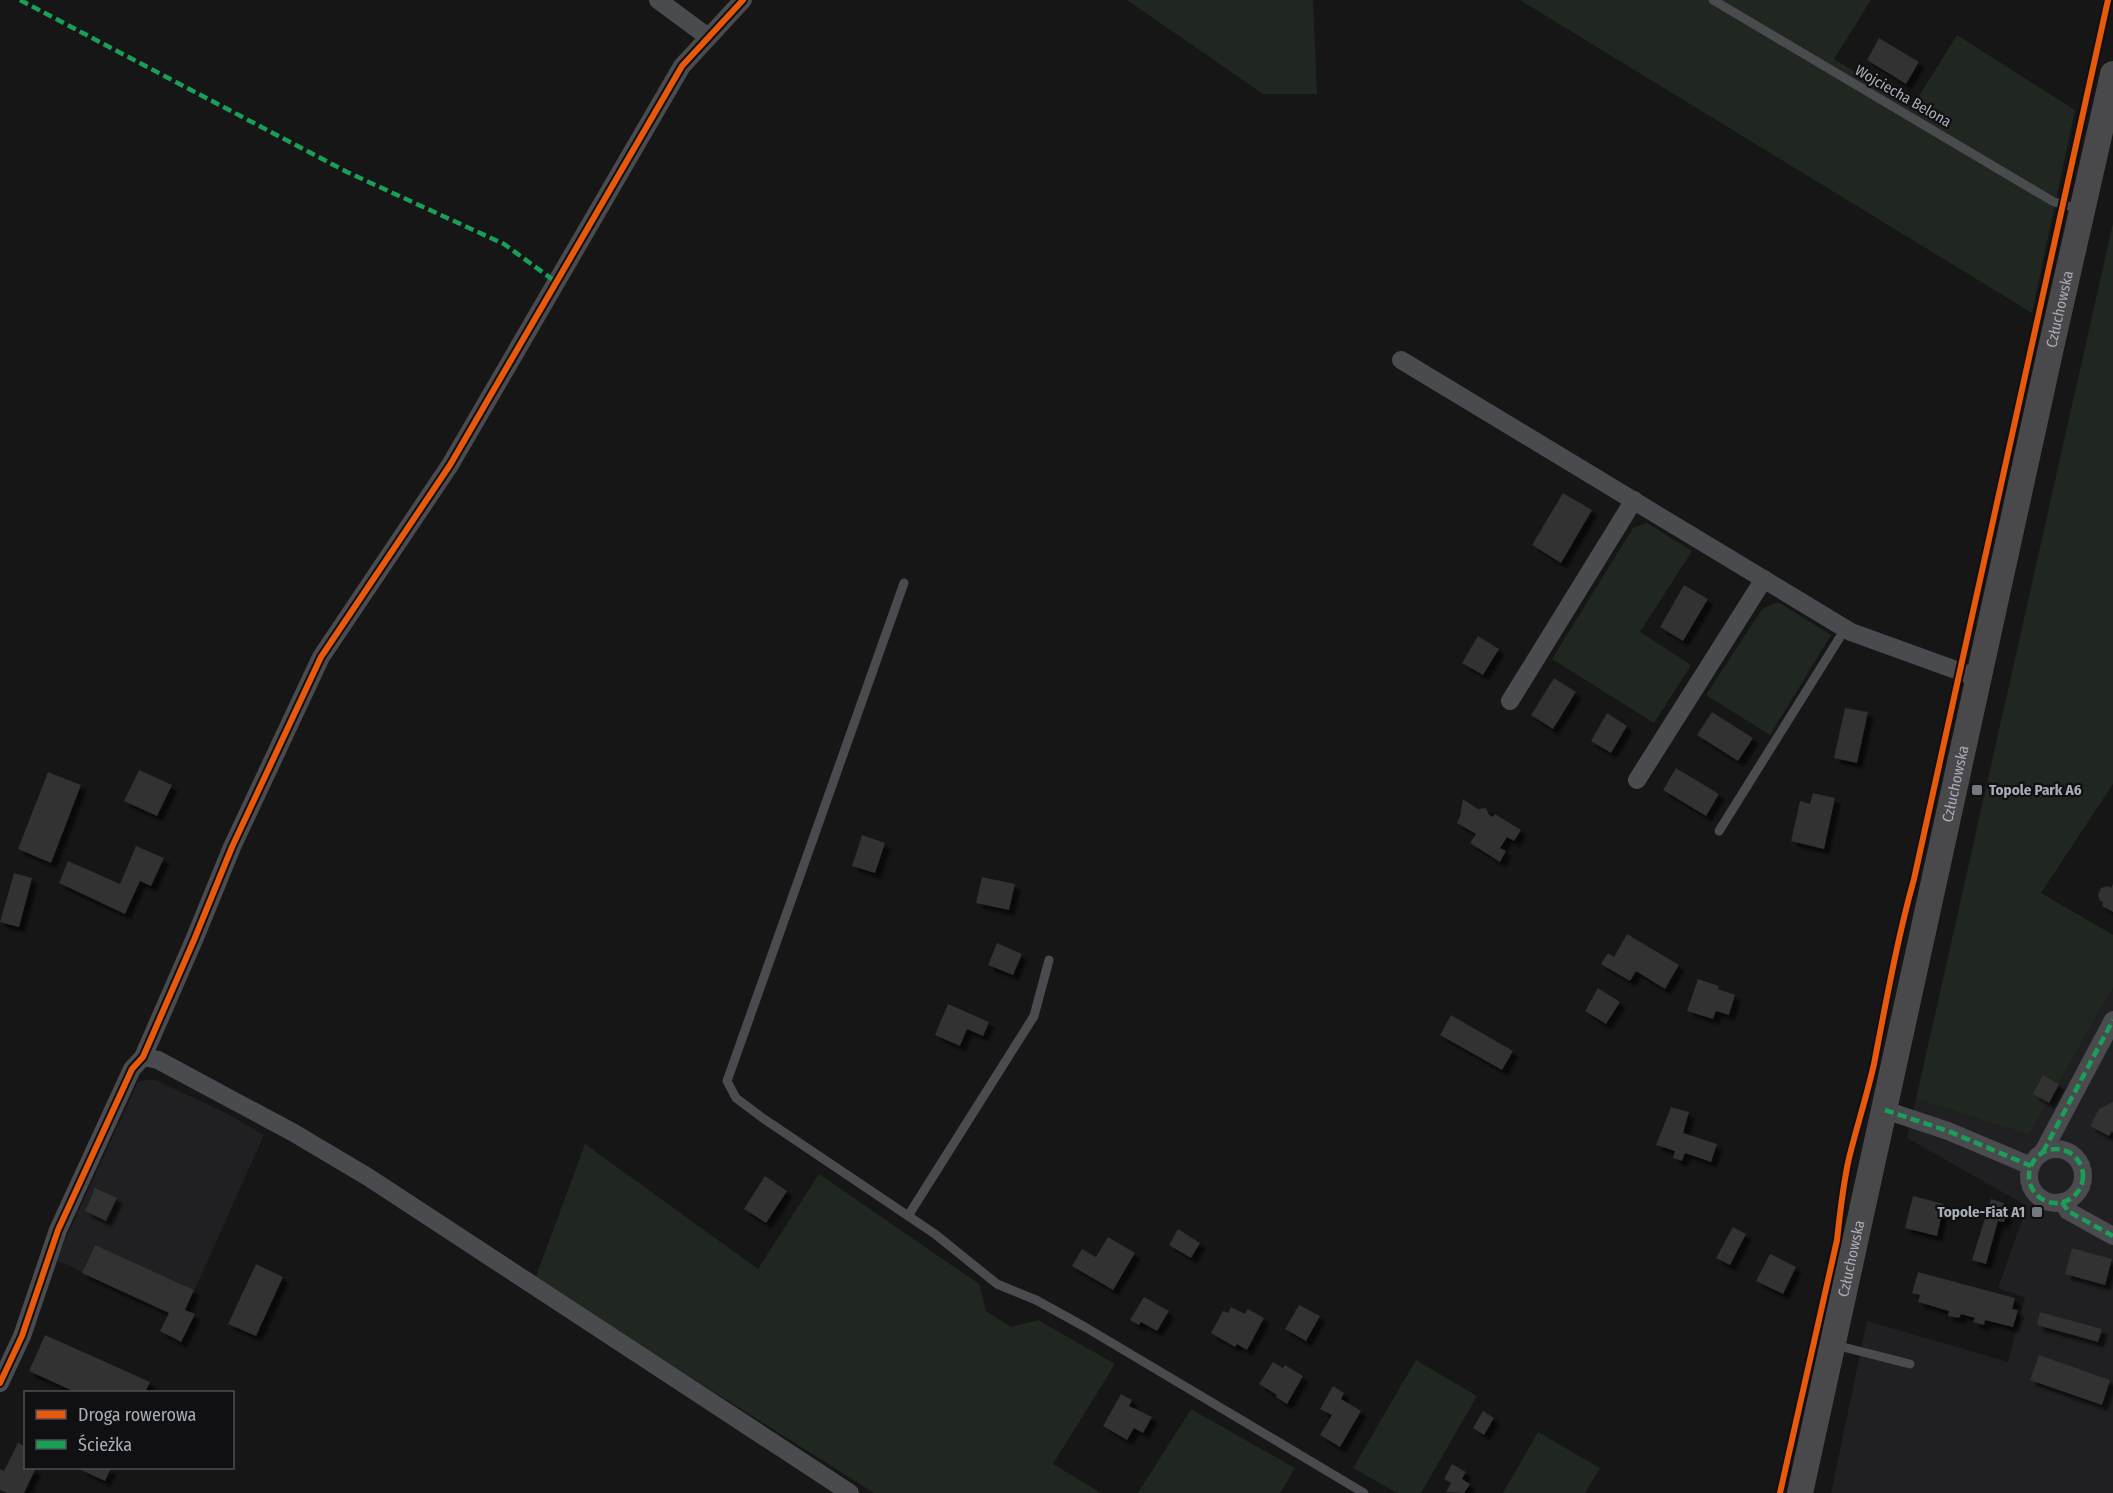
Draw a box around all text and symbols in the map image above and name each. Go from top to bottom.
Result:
street label: Wojciecha Belona [1852,61,1954,131]
street label: Człuchowska [2042,269,2077,349]
street label: Człuchowska [1938,744,1973,824]
place label: Topole Park A6 [1989,781,2082,799]
marker: Topole Park A6 [1970,783,1984,797]
place label: Topole-Fiat A1 [1937,1203,2025,1221]
marker: Topole-Fiat A1 [2030,1205,2044,1219]
street label: Człuchowska [1834,1218,1869,1299]
legend [24,1391,234,1469]
text: Droga rowerowa [78,1404,197,1426]
text: Ścieżka [78,1434,132,1456]

